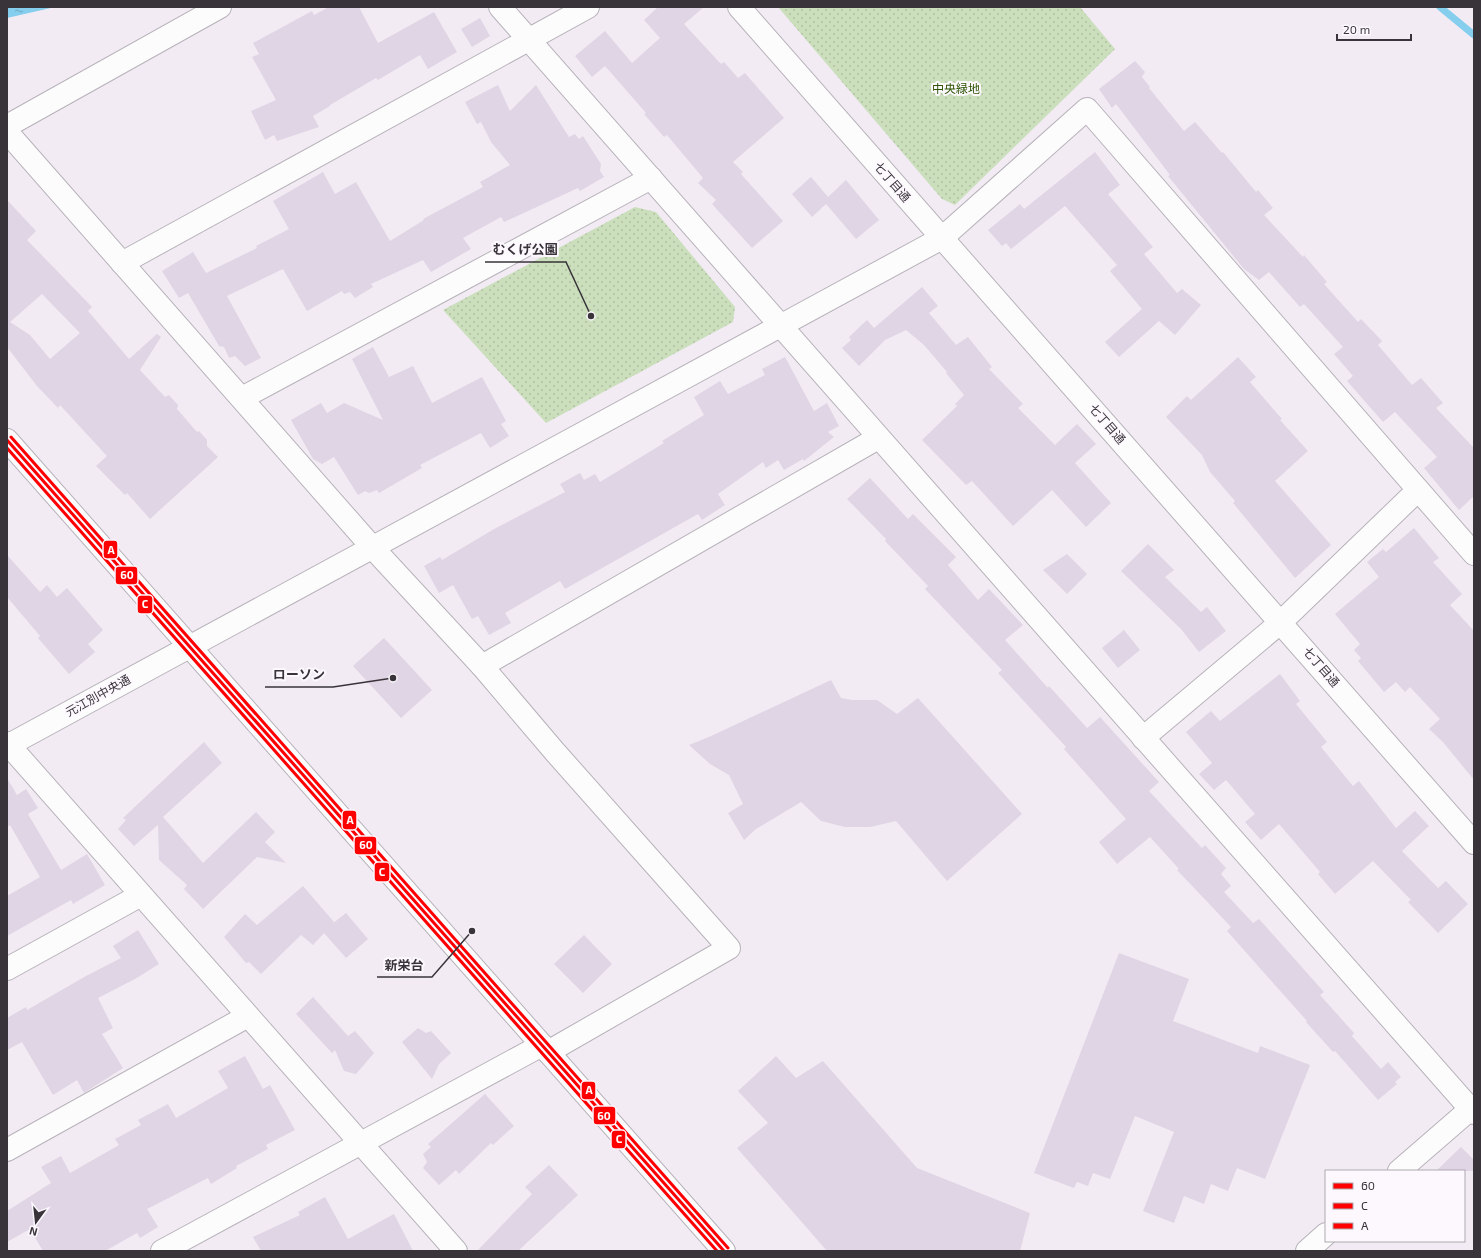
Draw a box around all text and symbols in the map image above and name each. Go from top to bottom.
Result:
scale bar [1337,16,1411,42]
text: 20 m [1343,22,1370,36]
park label: 中央緑地 [932,81,980,95]
street label: 七丁目通 [872,159,914,204]
callout: むくげ公園 [485,237,566,262]
text: むくげ公園 [492,241,558,257]
street label: 七丁目通 [1087,401,1129,446]
line badge: A [103,540,118,559]
text: A [107,543,115,556]
line badge: 60 [115,566,138,585]
text: 60 [120,568,134,581]
line badge: C [137,595,153,614]
text: C [142,597,149,610]
street label: 七丁目通 [1301,644,1343,689]
callout: ローソン [265,662,333,687]
text: ローソン [273,666,325,682]
street label: 元江別中央通 [63,672,132,719]
line badge: A [342,810,357,830]
text: A [346,813,354,826]
line badge: 60 [354,836,377,855]
text: 60 [359,838,373,851]
line badge: C [374,862,390,882]
text: C [379,865,386,878]
callout: 新栄台 [377,952,432,977]
text: 新栄台 [384,957,424,973]
line badge: A [581,1081,596,1100]
text: A [585,1083,593,1096]
line badge: 60 [593,1106,616,1125]
text: 60 [597,1109,611,1122]
line badge: C [611,1130,626,1149]
text: C [616,1132,623,1145]
legend [1325,1170,1465,1242]
text: 60 [1361,1178,1375,1192]
text: C [1361,1198,1368,1212]
north arrow [16,1202,56,1242]
text: A [1361,1218,1369,1232]
text: N [28,1225,39,1239]

